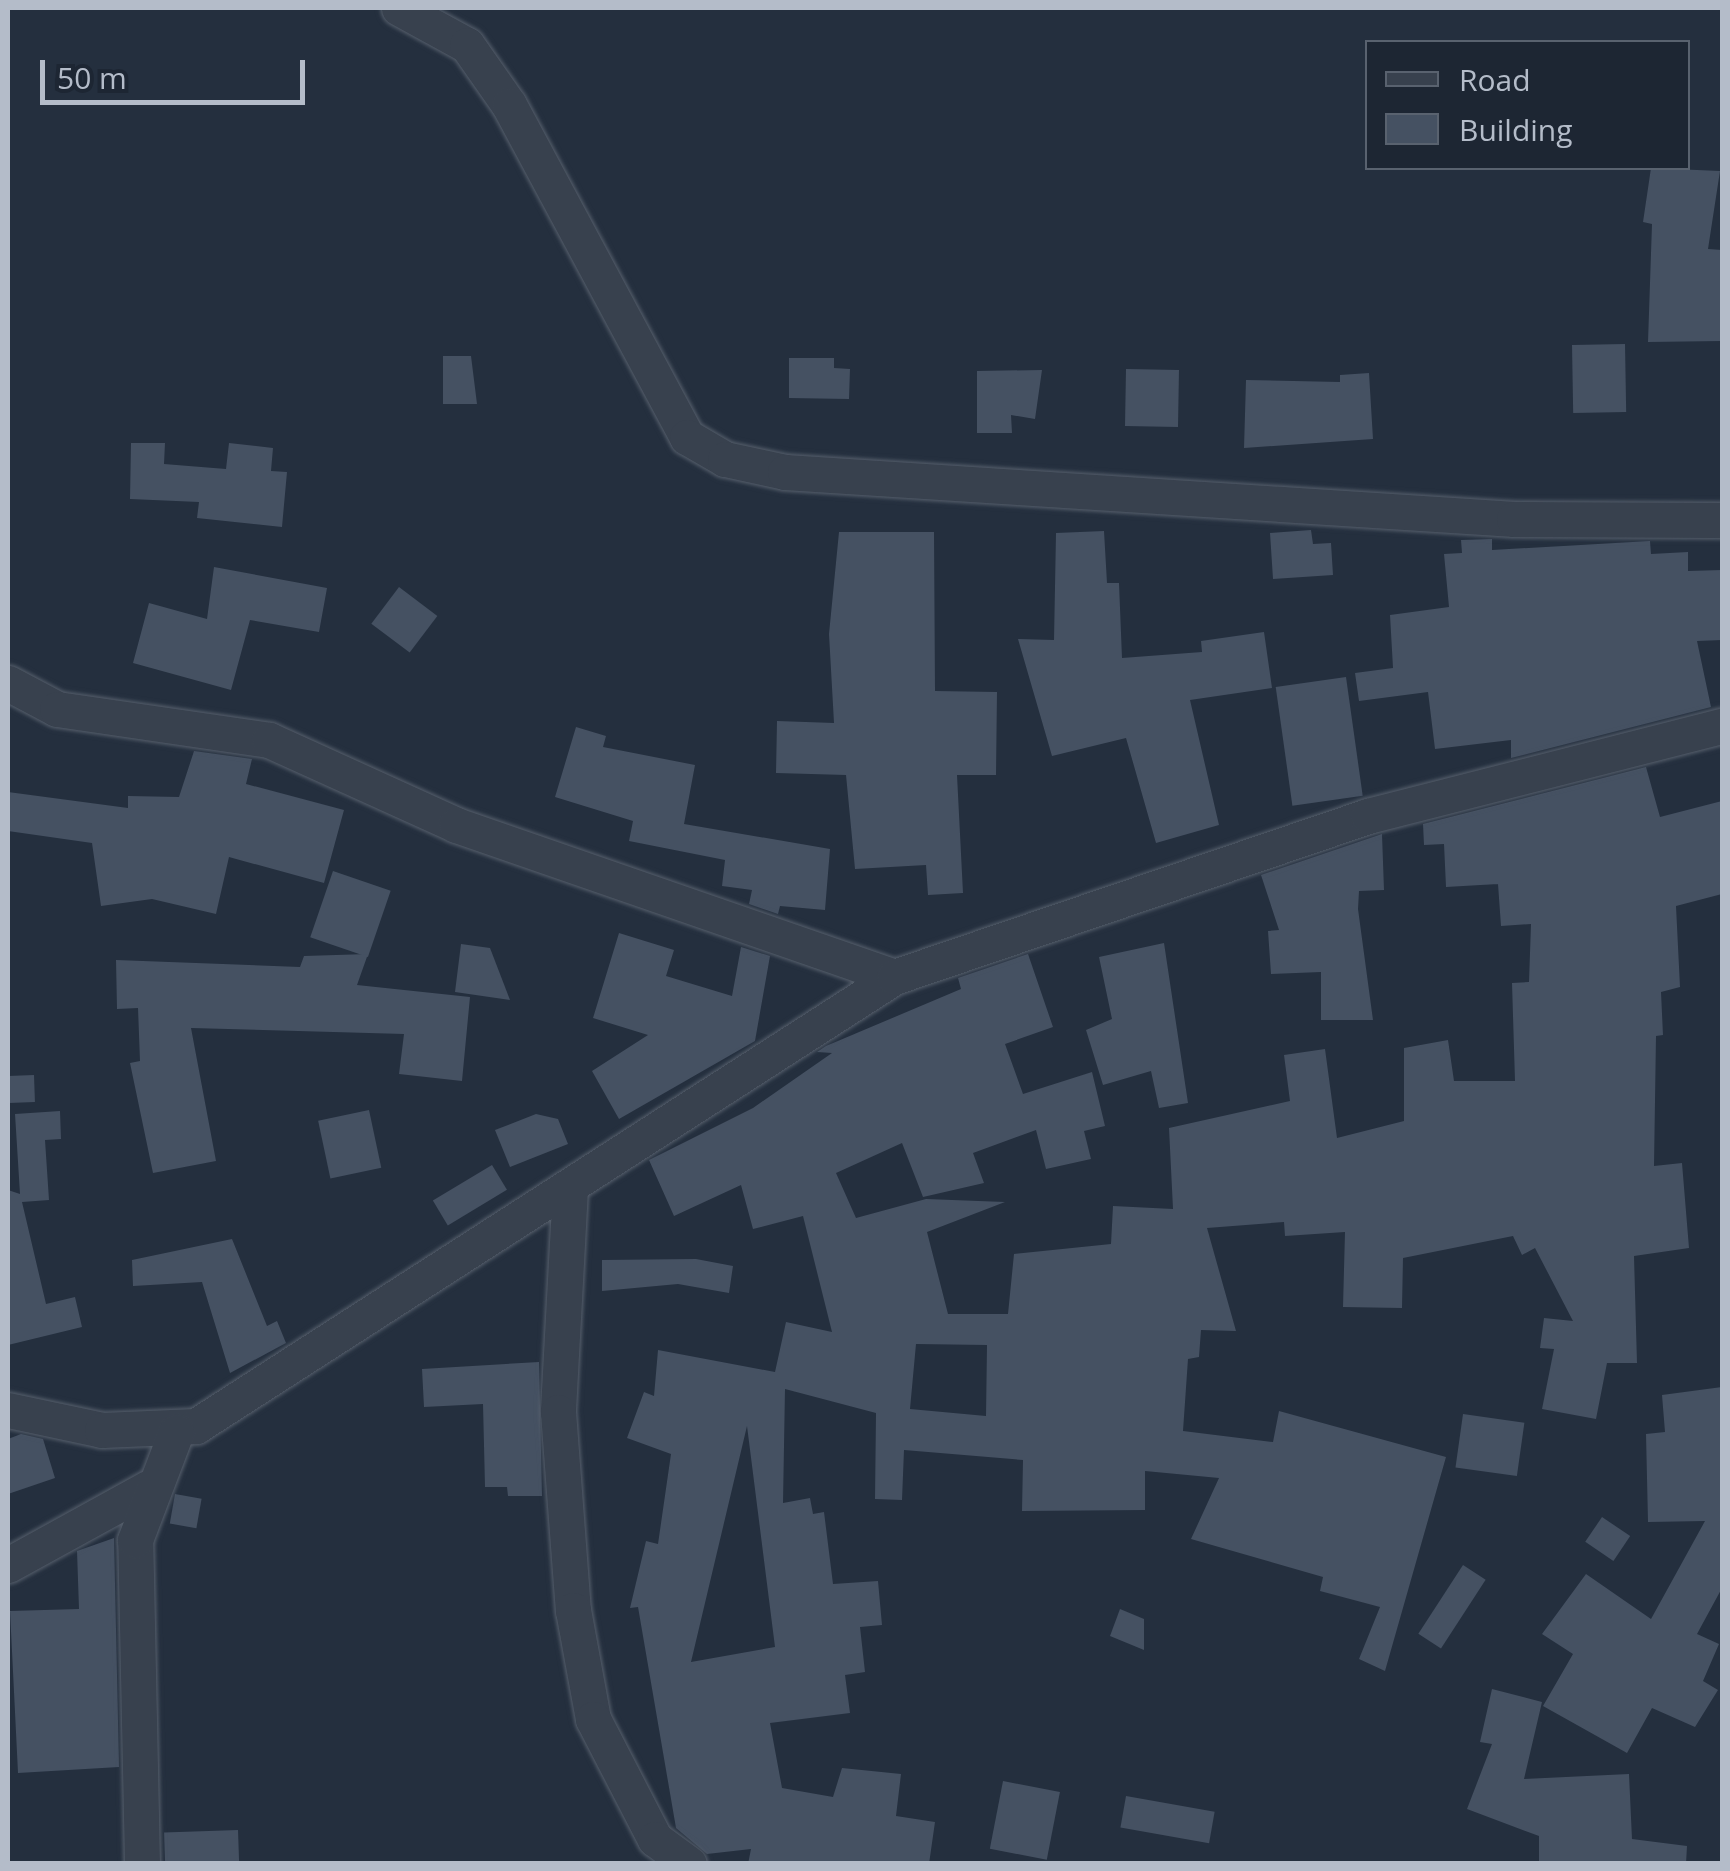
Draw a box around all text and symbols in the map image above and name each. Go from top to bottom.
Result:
scale bar [45,40,310,102]
legend [1365,40,1690,170]
text: 50 m [57,57,127,98]
text: Road [1459,59,1531,100]
text: Building [1459,109,1573,150]

